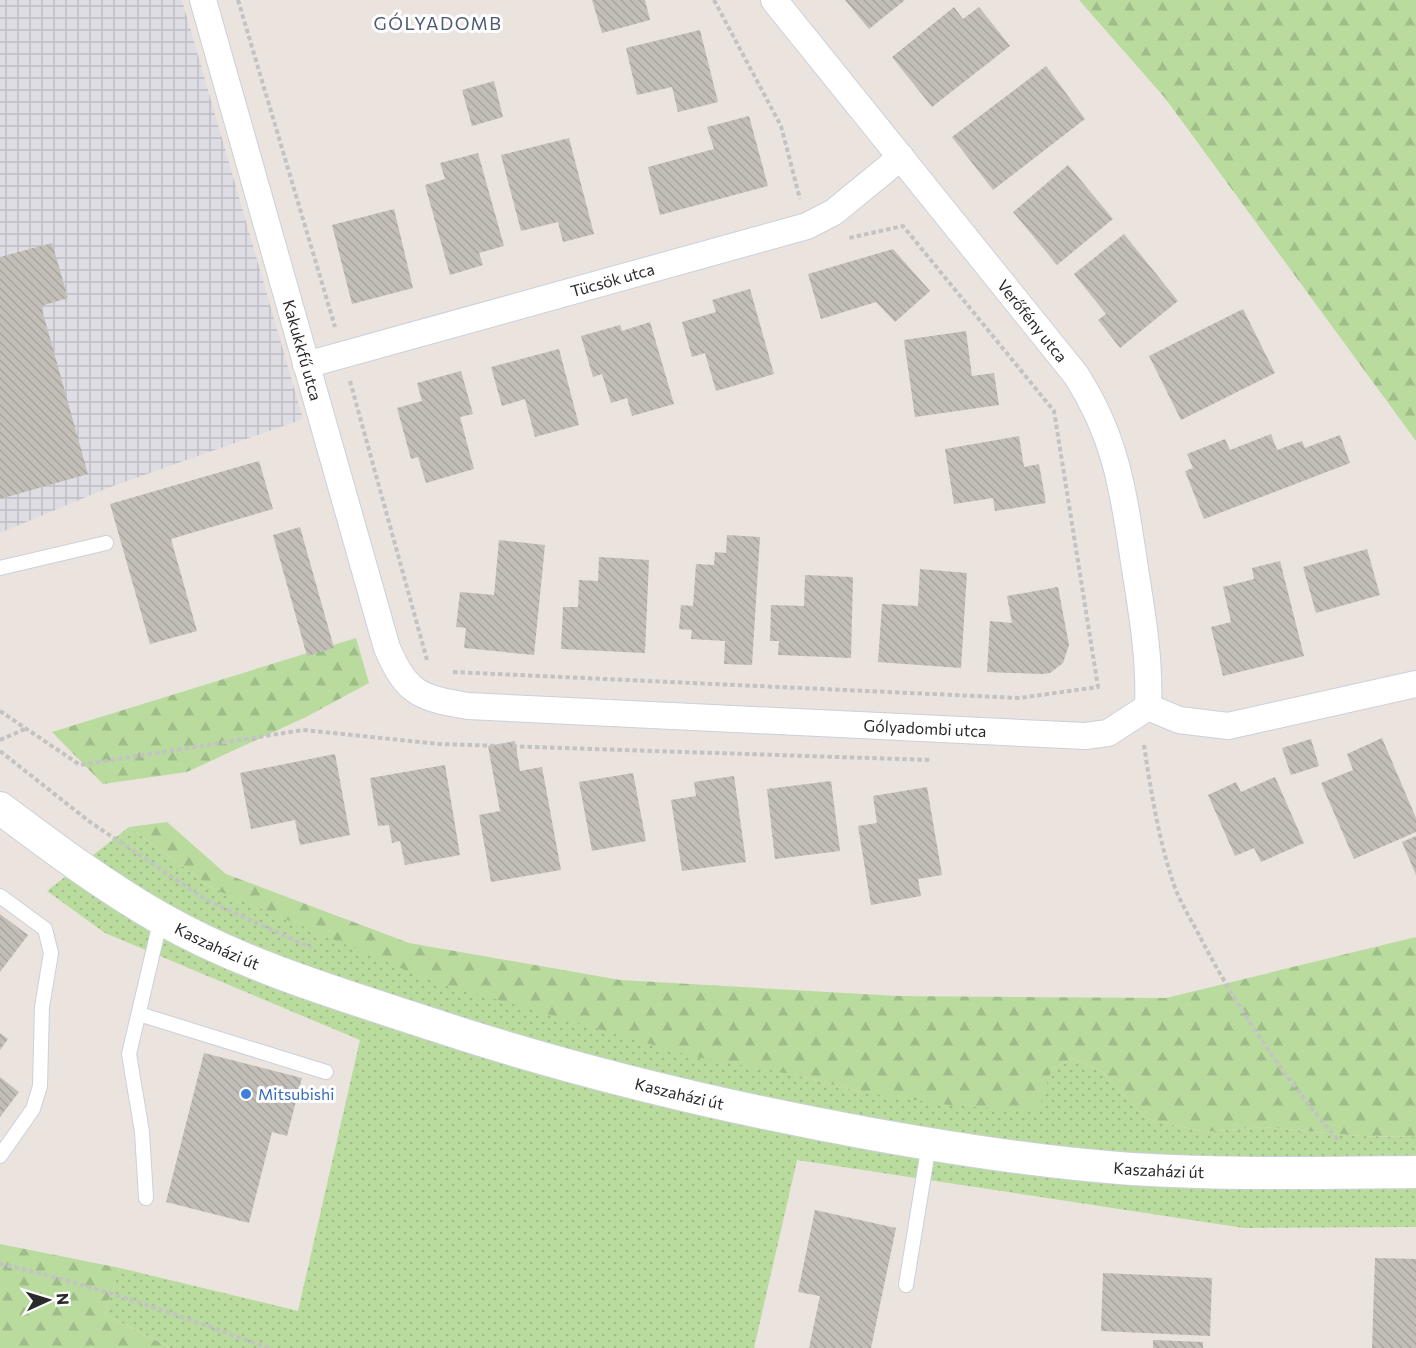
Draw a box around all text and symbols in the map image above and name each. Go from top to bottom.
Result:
district label: GÓLYADOMB [374,12,502,34]
street label: Tücsök utca [568,259,656,300]
street label: Verőfény utca [994,276,1072,366]
street label: Kakukkfű utca [280,297,326,403]
street label: Gólyadombi utca [863,715,987,740]
street label: Kaszaházi út [172,918,263,973]
street label: Kaszaházi út [633,1073,726,1113]
place label: Mitsubishi [258,1084,334,1103]
marker: Mitsubishi [239,1087,253,1101]
street label: Kaszaházi út [1113,1158,1205,1181]
north arrow [18,1270,78,1330]
text: N [54,1292,73,1306]

